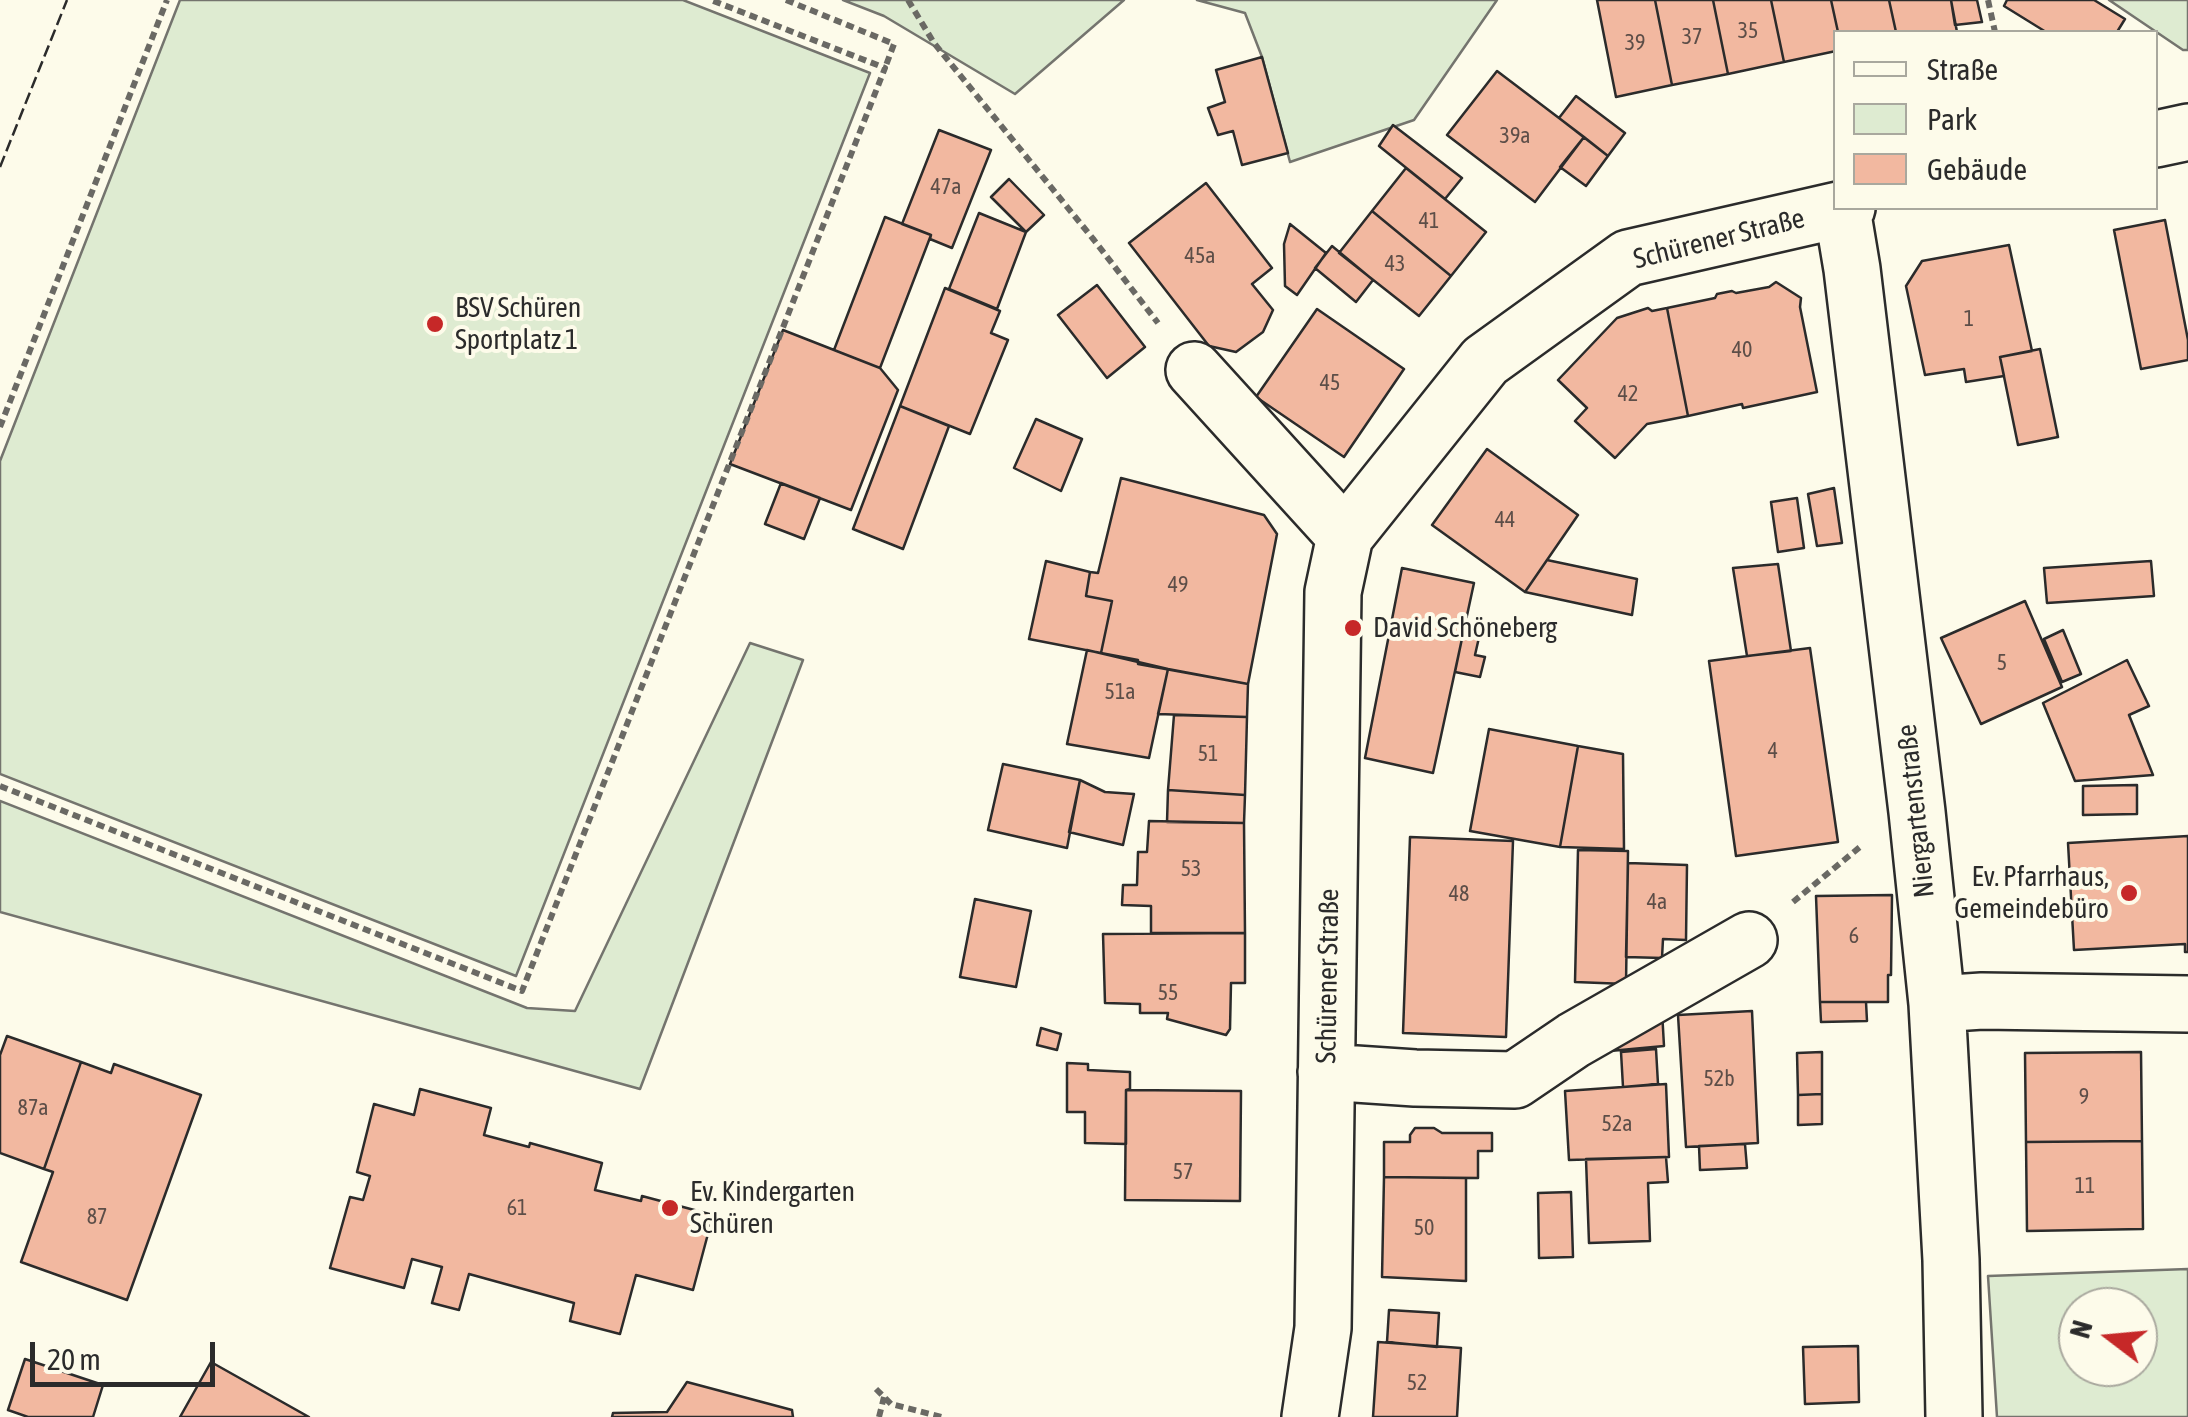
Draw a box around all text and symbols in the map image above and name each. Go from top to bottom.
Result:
house number: 35 [1738,18,1758,44]
house number: 37 [1682,24,1702,50]
house number: 39 [1625,30,1645,56]
legend [1833,30,2158,210]
text: Straße [1927,52,1998,86]
text: Park [1927,102,1977,136]
house number: 39a [1500,123,1530,149]
text: Gebäude [1927,152,2027,186]
house number: 47a [931,174,961,200]
street label: Schürener Straße [1630,202,1808,276]
house number: 41 [1419,208,1439,234]
house number: 45a [1185,243,1215,269]
house number: 43 [1385,251,1405,277]
place label: BSV Schüren Sportplatz 1 [455,291,581,357]
house number: 1 [1964,306,1974,332]
marker: BSV Schüren Sportplatz 1 [424,313,446,335]
house number: 40 [1732,337,1752,363]
house number: 45 [1320,370,1340,396]
house number: 42 [1618,381,1638,407]
house number: 44 [1495,507,1515,533]
house number: 49 [1168,572,1188,598]
place label: David Schöneberg [1373,611,1557,645]
marker: David Schöneberg [1342,617,1364,639]
house number: 5 [1997,650,2007,676]
house number: 51a [1105,679,1135,705]
street label: Niergartenstraße [1890,723,1942,899]
house number: 4 [1768,738,1778,764]
house number: 51 [1198,741,1218,767]
house number: 53 [1181,856,1201,882]
place label: Ev. Pfarrhaus, Gemeindebüro [1954,860,2109,926]
house number: 48 [1449,881,1469,907]
marker: Ev. Pfarrhaus, Gemeindebüro [2118,882,2140,904]
street label: Schürener Straße [1310,888,1346,1064]
house number: 4a [1647,889,1667,915]
house number: 6 [1849,923,1859,949]
house number: 55 [1158,980,1178,1006]
house number: 52b [1703,1066,1735,1092]
house number: 9 [2079,1084,2089,1110]
house number: 87a [18,1095,48,1121]
house number: 52a [1602,1111,1632,1137]
house number: 57 [1173,1159,1193,1185]
house number: 11 [2075,1173,2095,1199]
place label: Ev. Kindergarten Schüren [690,1175,855,1241]
house number: 61 [507,1195,527,1221]
marker: Ev. Kindergarten Schüren [659,1197,681,1219]
house number: 87 [87,1204,107,1230]
house number: 50 [1414,1215,1434,1241]
north arrow [2058,1287,2158,1387]
text: N [2063,1317,2099,1342]
scale bar [35,1322,220,1384]
text: 20 m [47,1342,101,1376]
house number: 52 [1407,1370,1427,1396]

